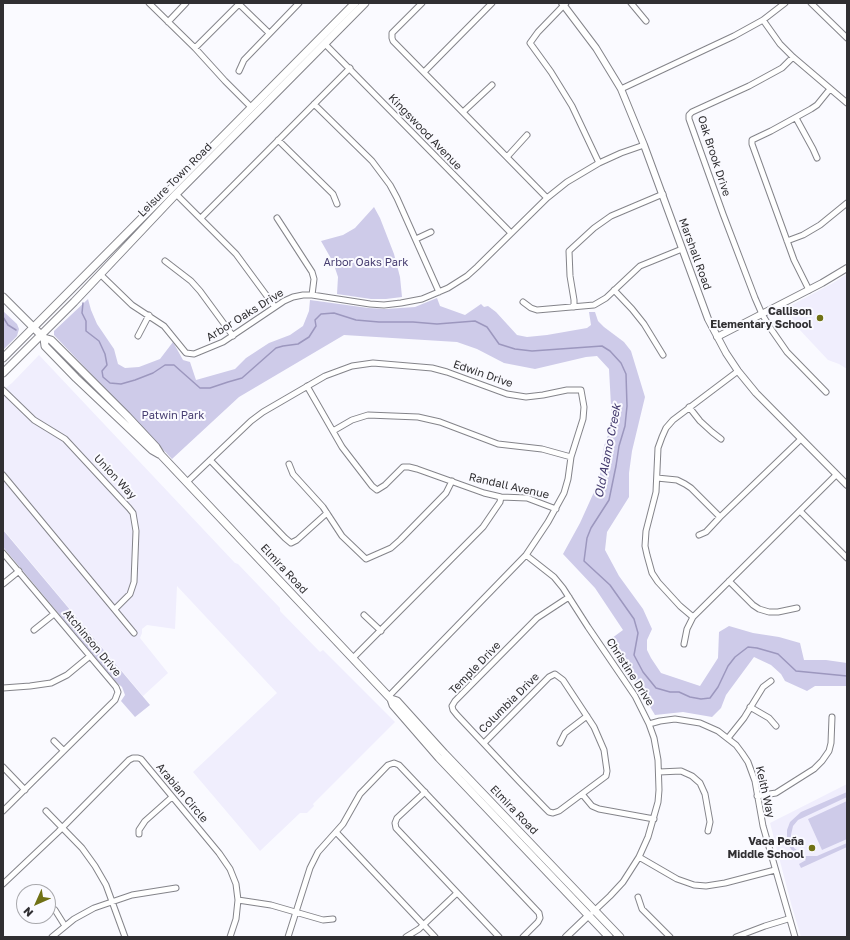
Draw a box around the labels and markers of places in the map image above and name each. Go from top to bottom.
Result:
place label: Callison Elementary School [710,305,812,331]
marker: Callison Elementary School [815,313,825,323]
place label: Vaca Peña Middle School [728,835,804,861]
marker: Vaca Peña Middle School [807,843,817,853]

